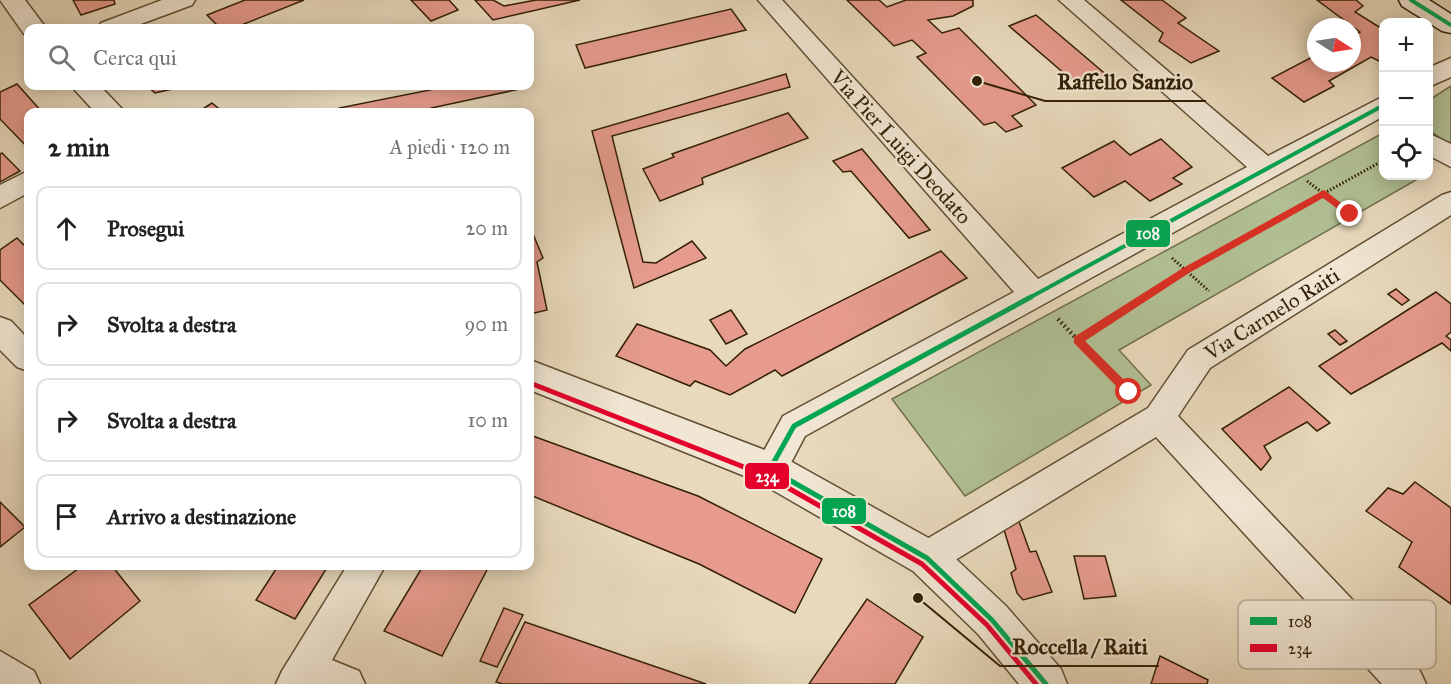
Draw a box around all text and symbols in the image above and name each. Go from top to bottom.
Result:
north arrow [1307,18,1361,72]
map controls [1379,18,1433,180]
button: + [1379,18,1433,72]
search box [24,24,534,90]
icon: search [45,41,78,74]
text: Cerca qui [93,44,177,71]
callout: Raffello Sanzio [1045,61,1206,101]
street label: Via Pier Luigi Deodato [824,64,977,230]
text: Raffello Sanzio [1057,68,1193,95]
button: − [1379,72,1433,126]
button: locate [1379,126,1433,180]
text: 2 min [48,131,109,163]
text: A piedi · 120 m [389,135,510,159]
route end [1336,200,1362,226]
icon: ahead [50,212,83,245]
text: Prosegui [107,215,184,242]
text: 20 m [465,216,508,240]
line badge: 108 [1125,219,1171,248]
text: 108 [1136,224,1160,243]
street label: Via Carmelo Raiti [1199,262,1345,366]
icon: right [50,308,83,341]
text: Svolta a destra [107,311,236,338]
text: 90 m [465,312,508,336]
route start [1115,378,1141,404]
icon: right [50,404,83,437]
text: Svolta a destra [107,407,236,434]
text: 10 m [467,408,508,432]
line badge: 234 [744,462,790,490]
text: 234 [755,467,780,487]
line badge: 108 [821,497,867,525]
icon: arrive [50,500,83,533]
text: 108 [832,502,856,521]
text: Arrivo a destinazione [107,503,296,530]
legend [1238,600,1436,669]
text: 108 [1288,612,1312,631]
callout: Roccella / Raiti [1000,626,1159,666]
text: Roccella / Raiti [1012,633,1149,660]
text: 234 [1288,639,1312,658]

